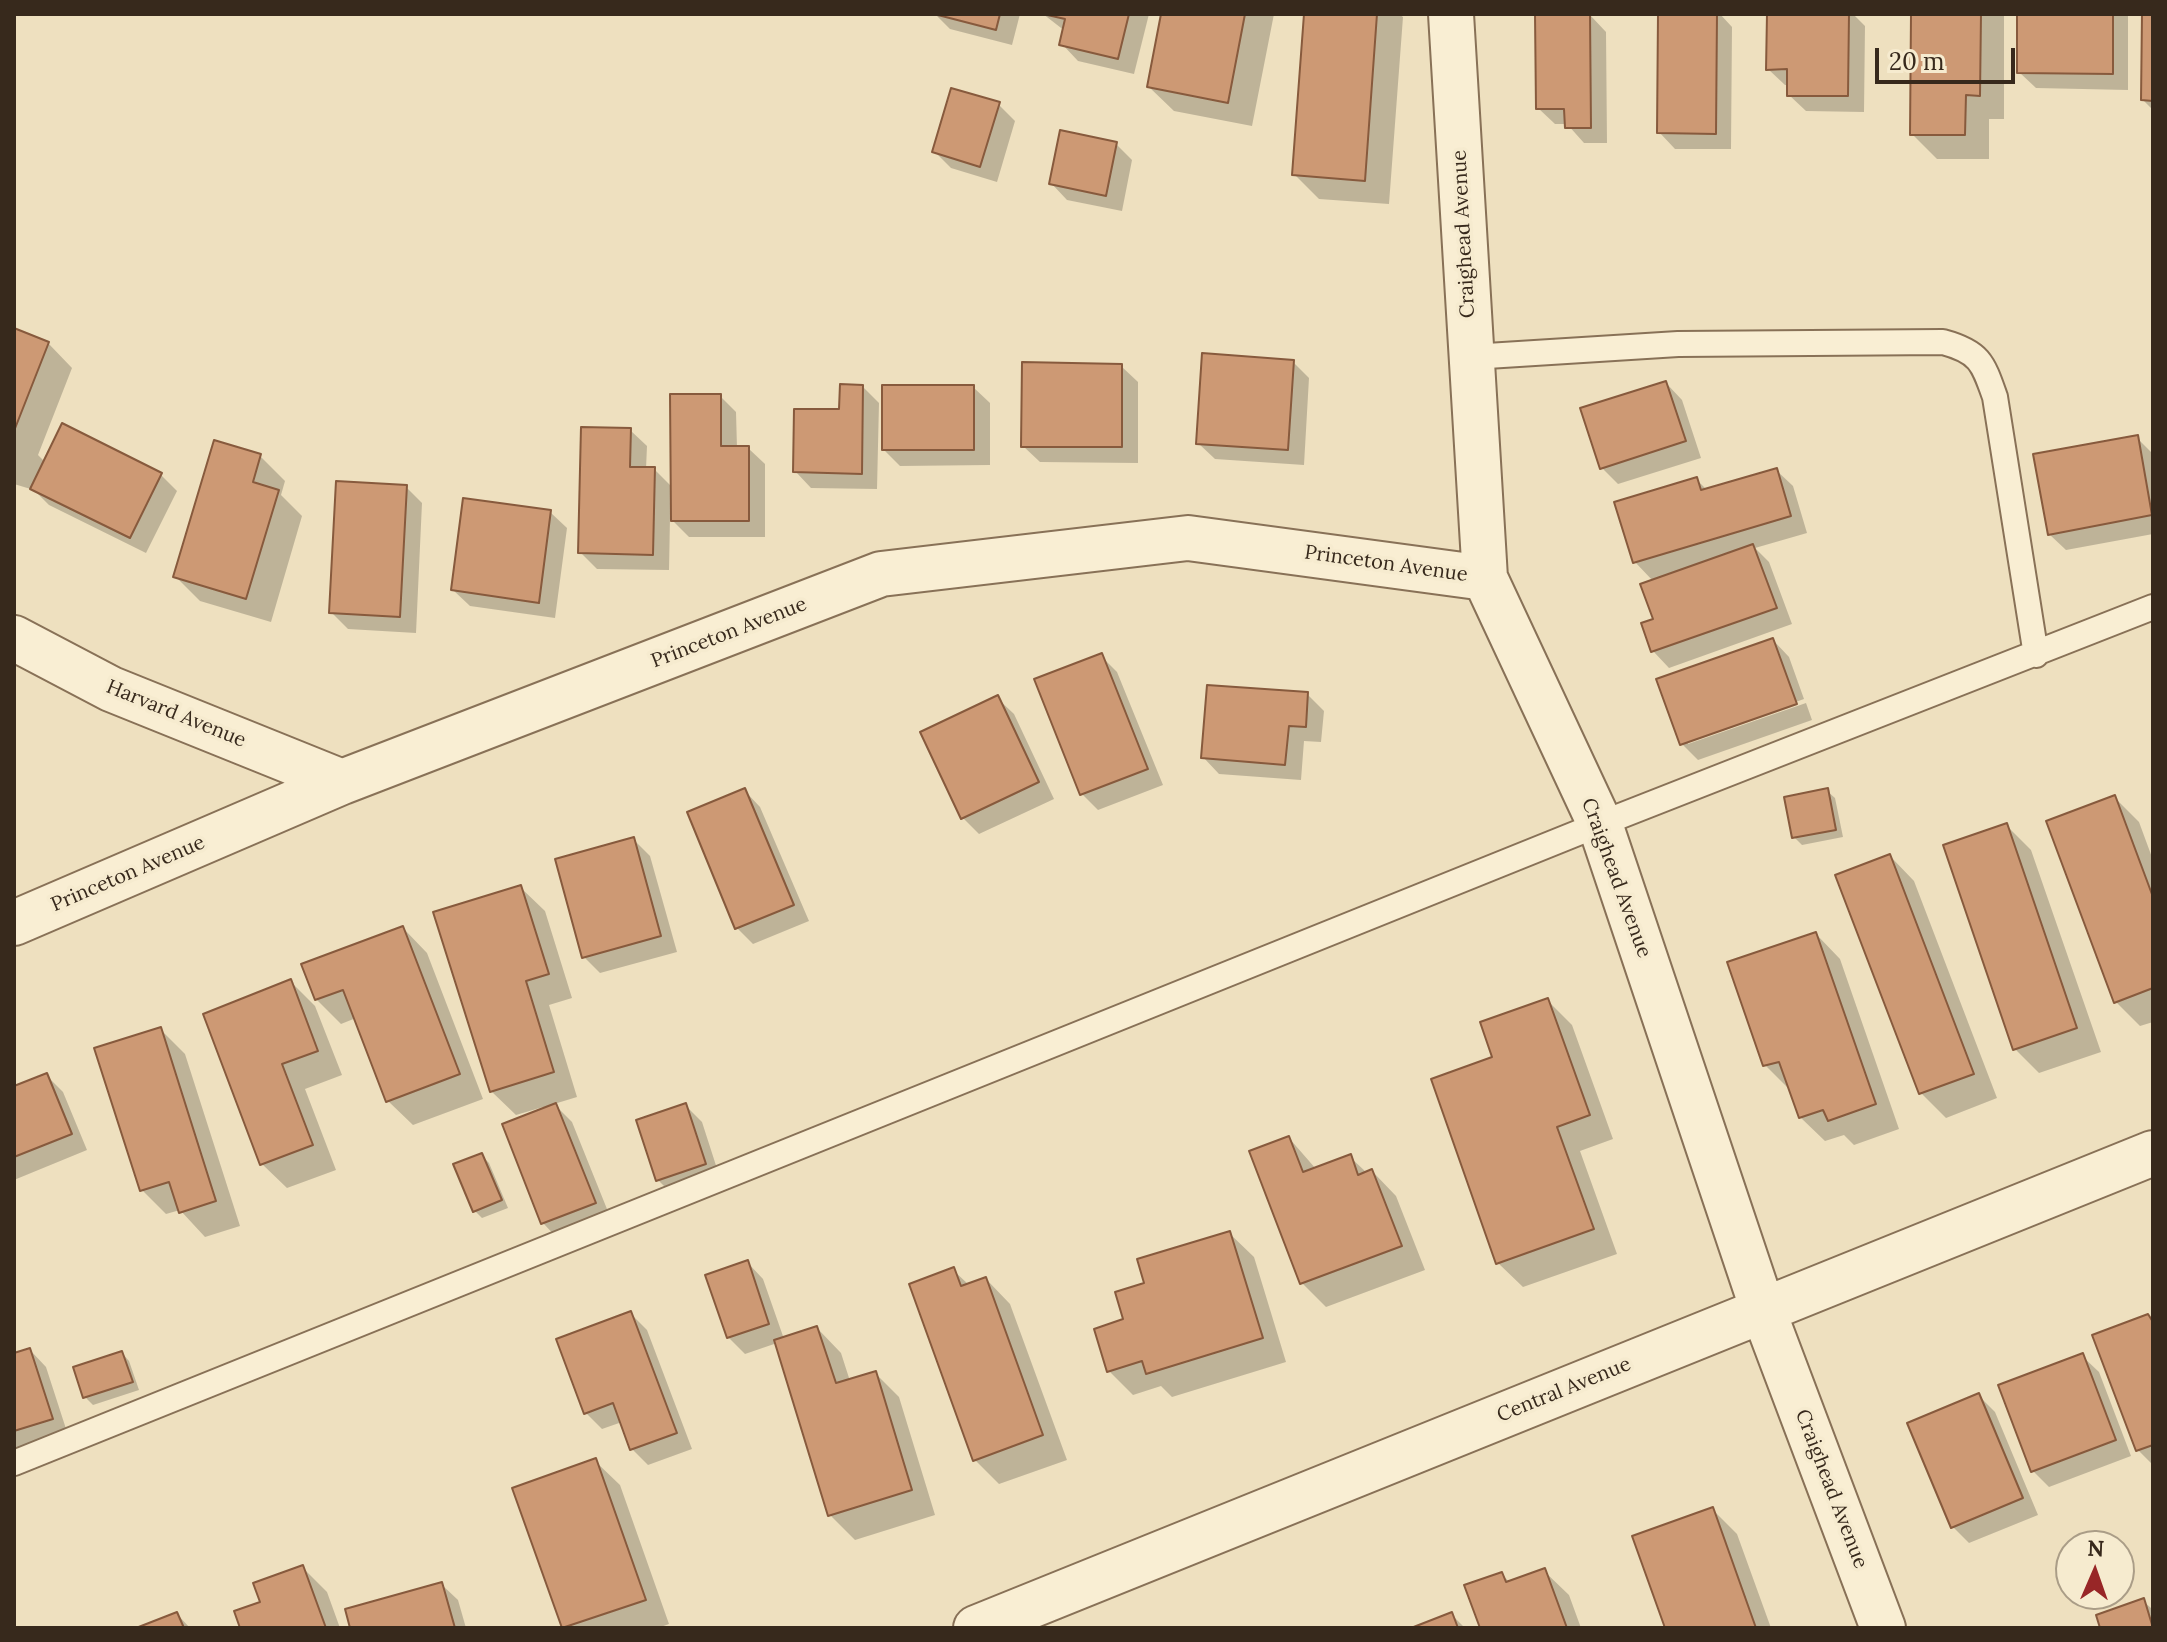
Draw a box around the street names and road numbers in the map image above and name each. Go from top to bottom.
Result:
street label: Craighead Avenue [1448,149,1480,319]
street label: Princeton Avenue [1303,541,1469,587]
street label: Princeton Avenue [648,592,810,674]
street label: Harvard Avenue [103,675,249,753]
street label: Craighead Avenue [1576,795,1656,961]
street label: Princeton Avenue [48,831,208,917]
street label: Central Avenue [1494,1352,1634,1428]
street label: Craighead Avenue [1790,1406,1872,1572]

